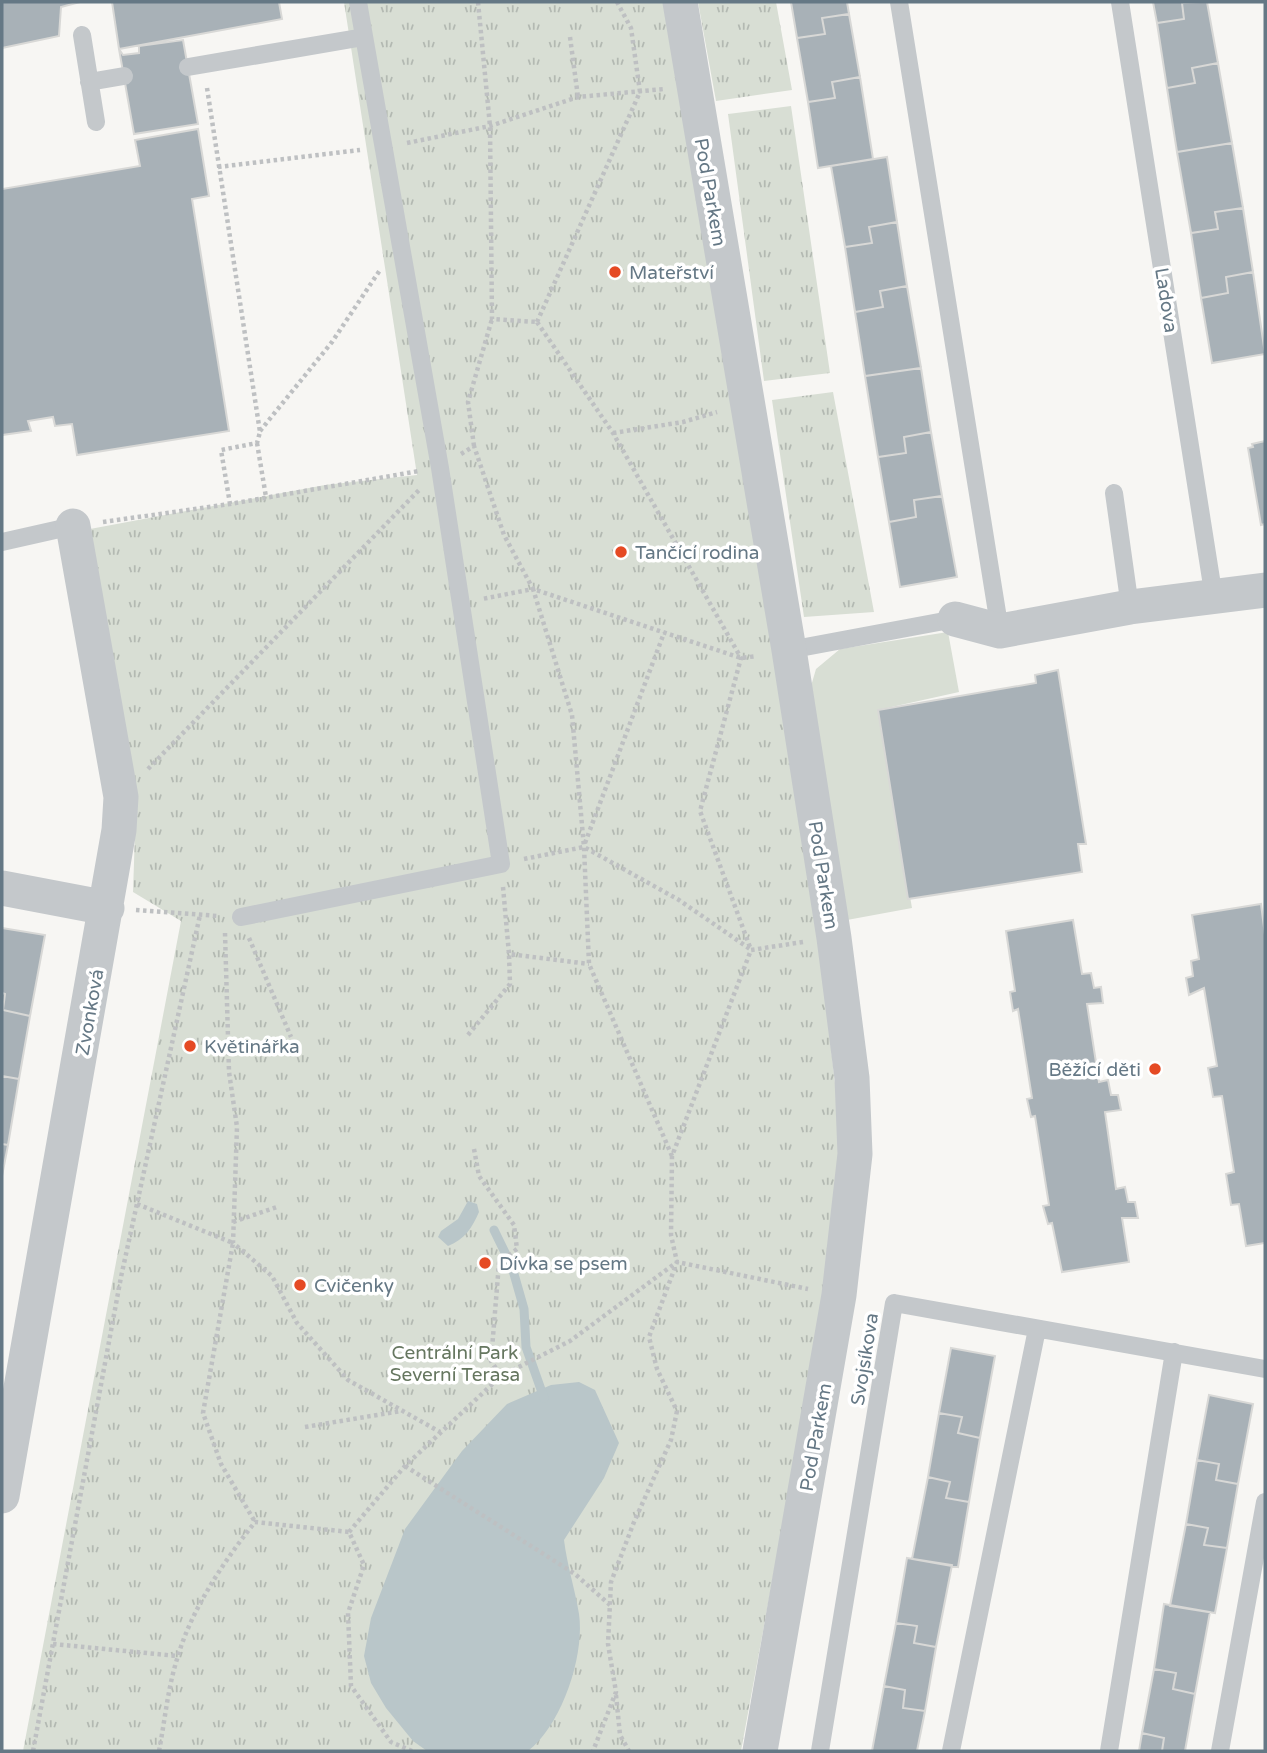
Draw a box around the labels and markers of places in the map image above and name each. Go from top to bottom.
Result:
place label: Mateřství [629,262,714,284]
marker: Mateřství [607,264,623,280]
place label: Tančící rodina [635,542,759,564]
marker: Tančící rodina [613,544,629,560]
place label: Květinářka [204,1036,300,1058]
marker: Květinářka [182,1038,198,1054]
place label: Běžící děti [1048,1059,1141,1081]
marker: Běžící děti [1147,1061,1163,1077]
place label: Dívka se psem [499,1253,628,1275]
marker: Dívka se psem [477,1255,493,1271]
place label: Cvičenky [314,1275,394,1297]
marker: Cvičenky [292,1277,308,1293]

